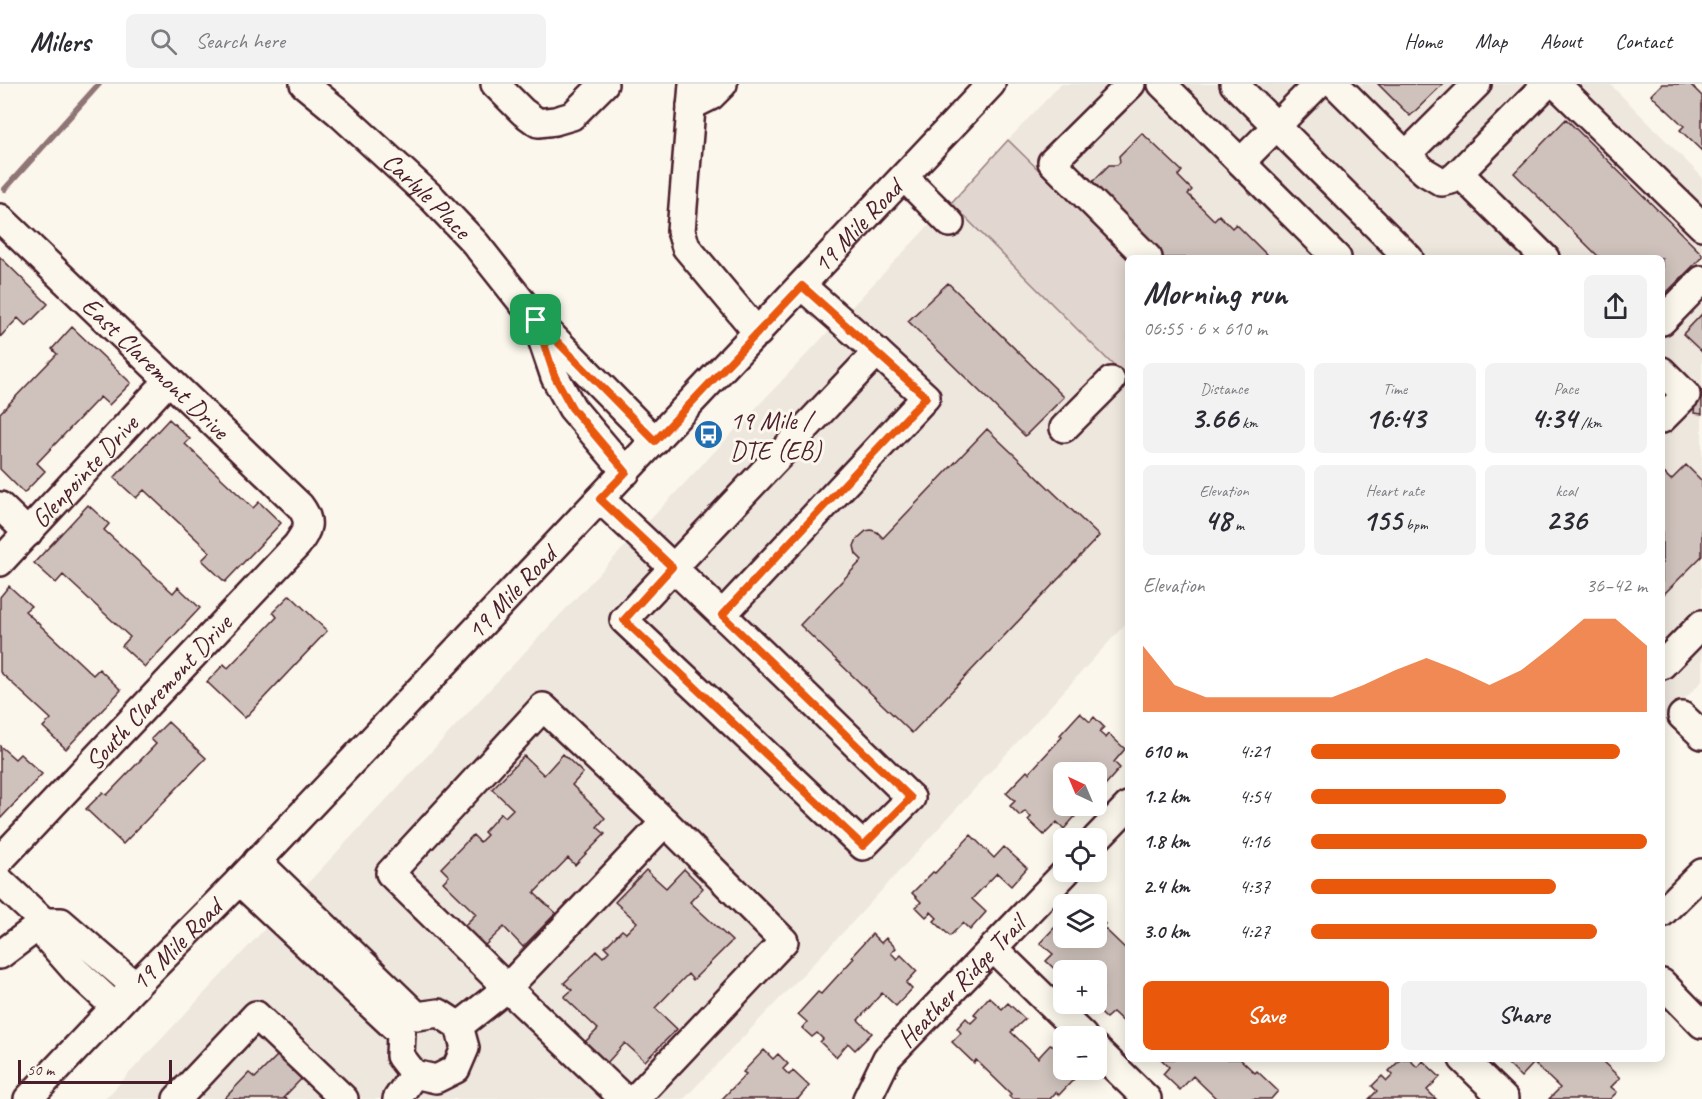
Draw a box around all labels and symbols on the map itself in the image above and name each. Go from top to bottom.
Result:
street label: Carlyle Place [376,145,480,248]
street label: 19 Mile Road [805,170,912,280]
street label: East Claremont Drive [75,290,237,447]
pin [510,294,561,345]
place label: 19 Mile / DTE (EB) [730,404,823,467]
street label: Glenpointe Drive [24,407,146,535]
bus stop icon: 19 Mile / DTE (EB) [693,419,725,451]
street label: 19 Mile Road [460,536,566,647]
street label: South Claremont Drive [78,606,241,777]
north arrow [1053,762,1107,816]
street label: 19 Mile Road [124,889,232,998]
street label: Heather Ridge Trail [890,906,1035,1055]
scale bar [18,1057,172,1084]

